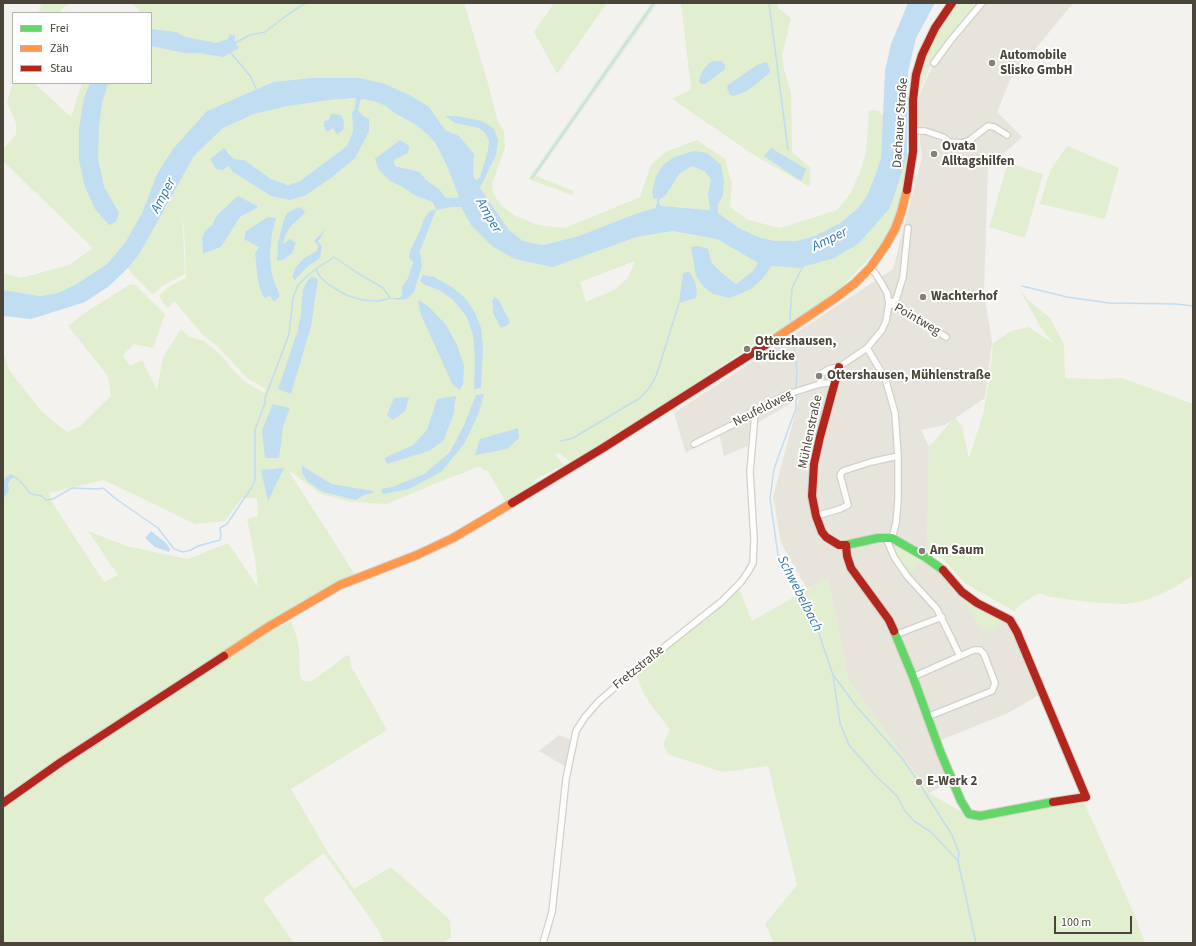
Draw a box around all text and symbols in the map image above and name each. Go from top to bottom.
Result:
legend [12,12,152,84]
text: Frei [50,20,69,37]
text: Zäh [50,40,69,57]
place label: Automobile Slisko GmbH [1000,48,1073,79]
marker: Automobile Slisko GmbH [987,58,997,68]
text: Stau [50,60,73,77]
street label: Dachauer Straße [890,77,912,169]
place label: Ovata Alltagshilfen [942,139,1014,170]
marker: Ovata Alltagshilfen [929,149,939,159]
water label: Amper [148,176,180,216]
water label: Amper [471,196,505,236]
water label: Amper [810,224,850,256]
place label: Wachterhof [931,289,997,305]
marker: Wachterhof [918,292,928,302]
street label: Pointweg [891,301,943,339]
place label: Ottershausen, Brücke [755,334,836,365]
marker: Ottershausen, Brücke [742,344,752,354]
place label: Ottershausen, Mühlenstraße [827,368,991,384]
marker: Ottershausen, Mühlenstraße [814,371,824,381]
street label: Neufeldweg [731,387,795,431]
street label: Mühlenstraße [796,394,826,470]
place label: Am Saum [930,543,984,559]
marker: Am Saum [917,546,927,556]
water label: Schwebelbach [773,553,825,635]
street label: Fretzstraße [610,643,668,693]
place label: E-Werk 2 [927,774,977,790]
marker: E-Werk 2 [914,777,924,787]
scale bar [1056,908,1134,934]
text: 100 m [1061,914,1091,931]

